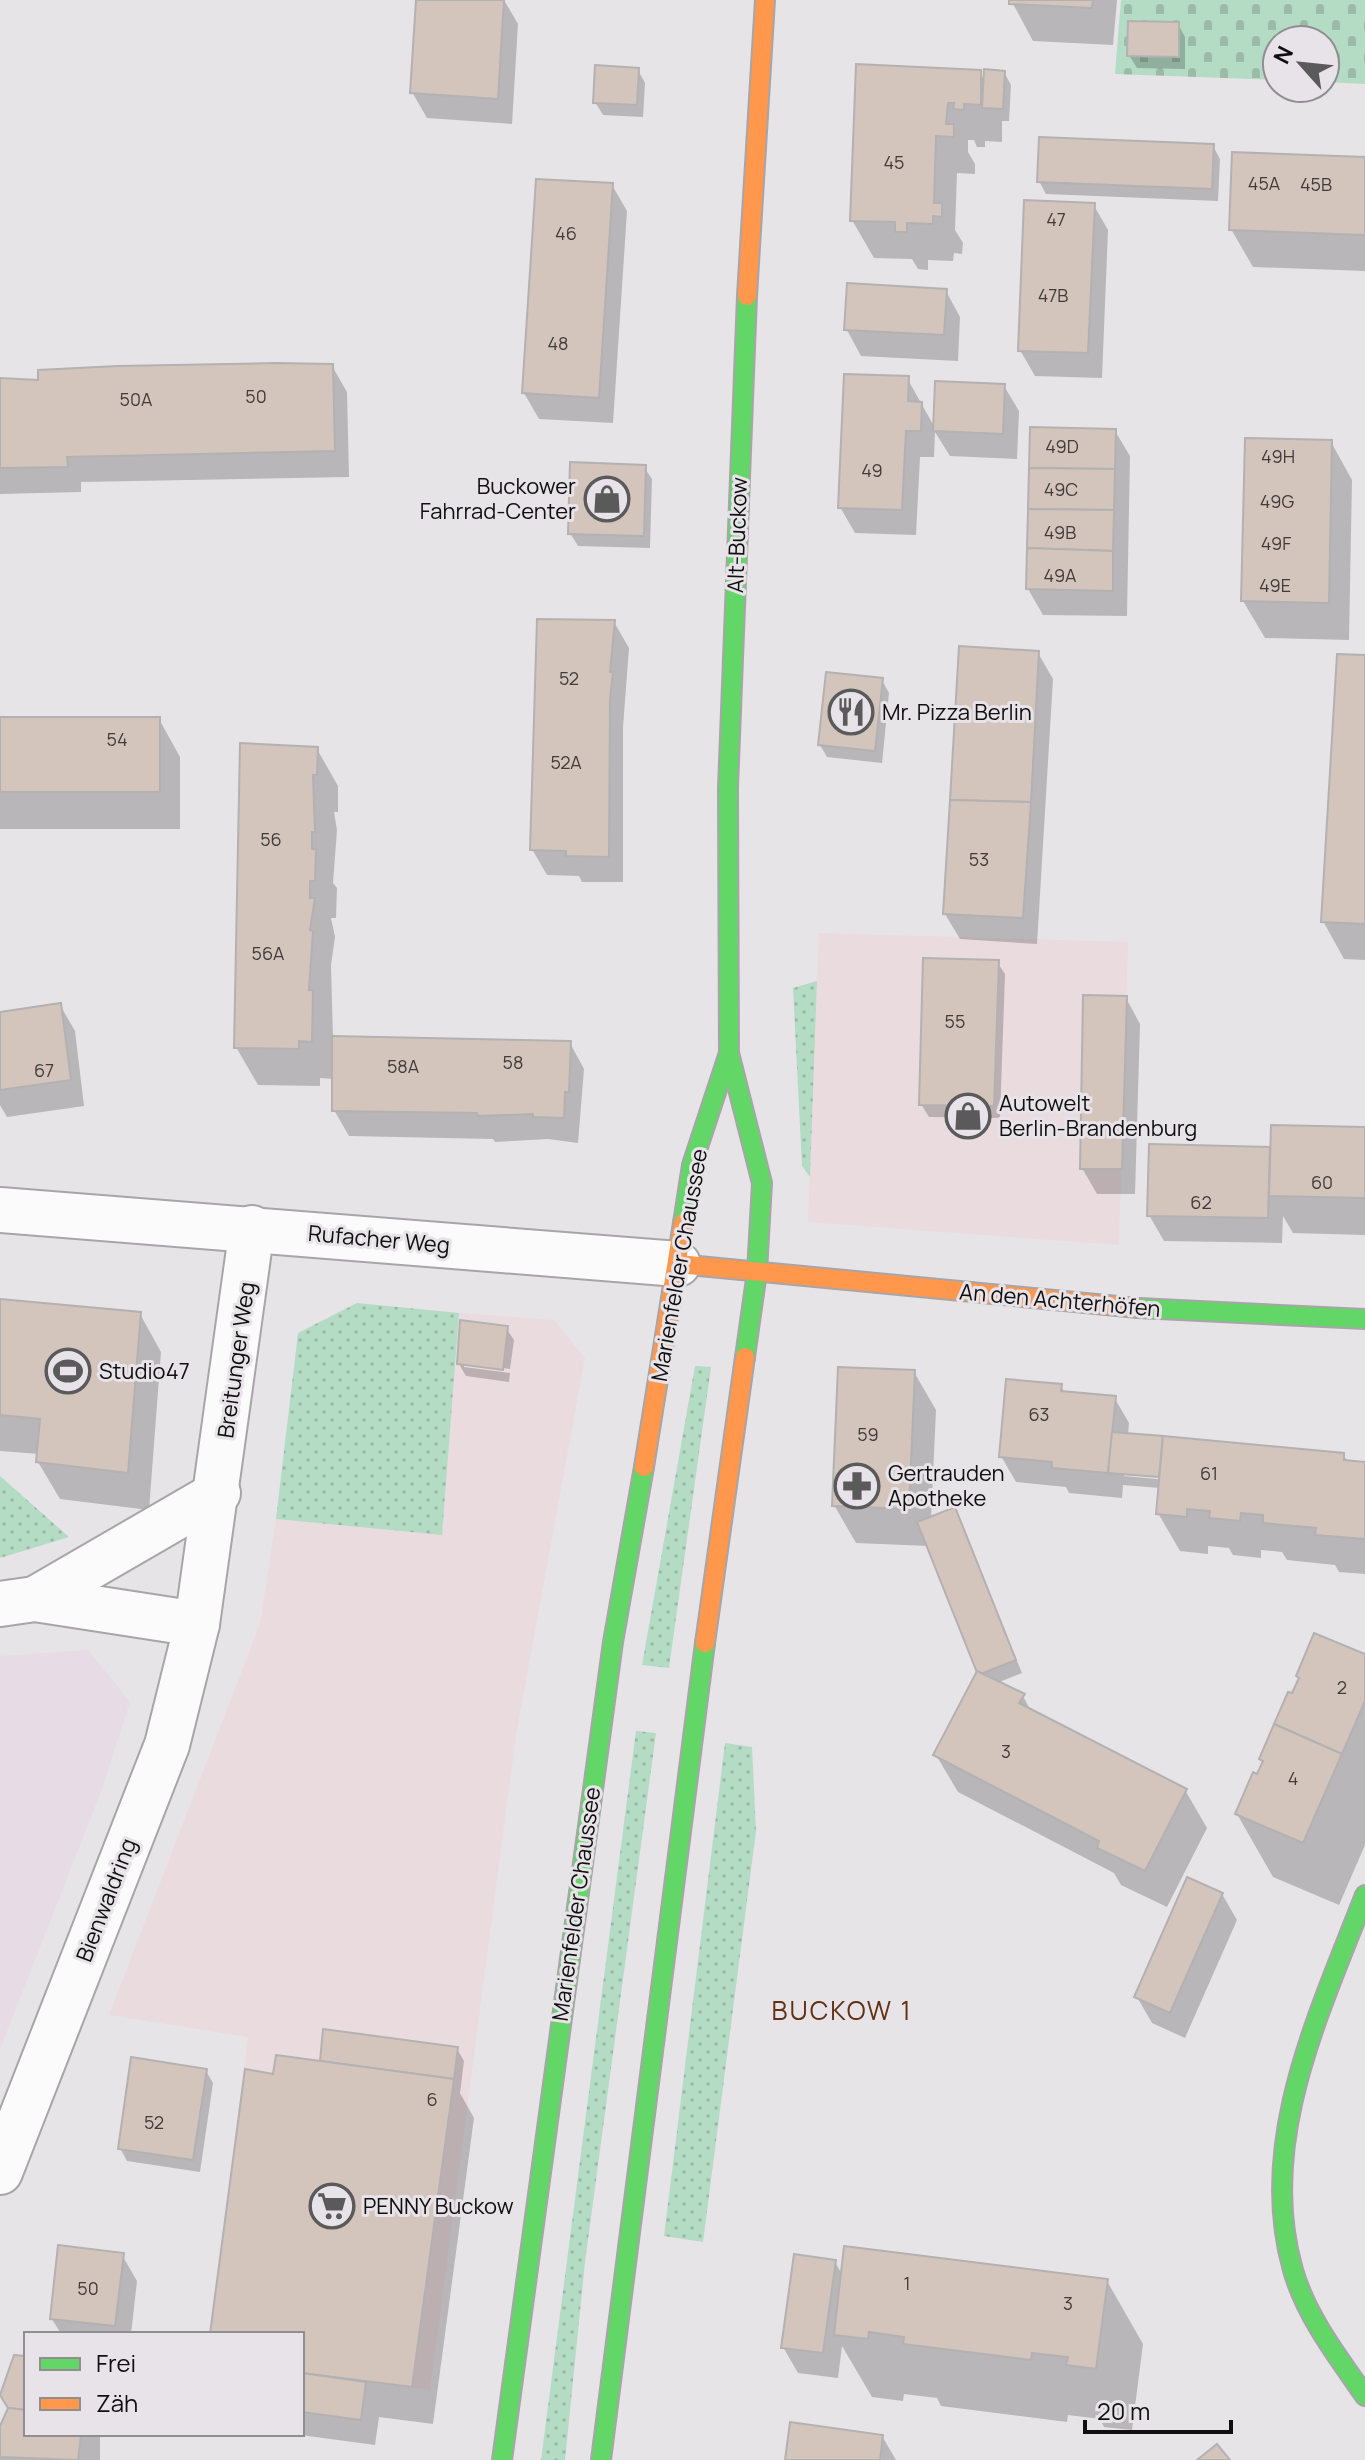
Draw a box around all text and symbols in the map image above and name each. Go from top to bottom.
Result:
north arrow [1261,24,1341,104]
text: N [1266,41,1300,69]
house number: 45 [883,150,905,174]
house number: 45A [1248,171,1281,195]
house number: 45B [1300,172,1332,196]
house number: 47 [1046,207,1066,231]
house number: 46 [555,221,577,245]
house number: 47B [1038,283,1068,307]
house number: 48 [547,331,569,355]
house number: 50 [245,384,267,408]
house number: 50A [120,387,153,411]
house number: 49D [1045,434,1079,458]
house number: 49H [1261,444,1295,468]
house number: 49 [861,458,883,482]
place label: Buckower Fahrrad-Center [420,471,576,526]
shop icon: Buckower Fahrrad-Center [583,475,631,523]
street label: Alt-Buckow [720,476,754,593]
house number: 49C [1044,477,1078,501]
house number: 49G [1260,489,1294,513]
house number: 49B [1044,520,1076,544]
house number: 49F [1261,531,1291,555]
house number: 49A [1043,563,1077,587]
house number: 49E [1259,573,1291,597]
house number: 52 [559,666,579,690]
restaurant icon: Mr. Pizza Berlin [827,688,875,736]
place label: Mr. Pizza Berlin [882,697,1032,727]
house number: 54 [106,727,128,751]
house number: 52A [550,750,582,774]
house number: 56 [260,827,282,851]
house number: 53 [969,847,989,871]
house number: 56A [252,941,285,965]
house number: 55 [945,1009,965,1033]
house number: 58 [503,1050,523,1074]
house number: 58A [387,1054,420,1078]
house number: 67 [34,1058,54,1082]
place label: Autowelt Berlin-Brandenburg [999,1088,1197,1143]
shop icon: Autowelt Berlin-Brandenburg [944,1092,992,1140]
street label: Marienfelder Chaussee [644,1146,714,1384]
house number: 60 [1311,1170,1333,1194]
house number: 62 [1190,1190,1212,1214]
street label: Rufacher Weg [307,1218,451,1260]
street label: An den Achterhöfen [958,1276,1162,1324]
street label: Breitunger Weg [210,1280,262,1440]
sports icon: Studio47 [44,1347,92,1395]
place label: Studio47 [99,1356,190,1386]
house number: 63 [1028,1402,1050,1426]
house number: 59 [857,1422,879,1446]
place label: Gertrauden Apotheke [888,1458,1005,1513]
house number: 61 [1200,1461,1218,1485]
pharmacy icon: Gertrauden Apotheke [833,1462,881,1510]
house number: 2 [1337,1675,1347,1699]
house number: 3 [1001,1739,1011,1763]
house number: 4 [1288,1766,1298,1790]
street label: Marienfelder Chaussee [545,1785,607,2023]
street label: Bienwaldring [69,1834,143,1966]
district label: BUCKOW 1 [771,1992,913,2028]
house number: 6 [426,2087,438,2111]
house number: 52 [144,2110,164,2134]
supermarket icon: PENNY Buckow [308,2182,356,2230]
place label: PENNY Buckow [363,2191,514,2221]
house number: 1 [903,2271,911,2295]
house number: 50 [77,2276,99,2300]
house number: 3 [1063,2291,1073,2315]
legend [24,2332,304,2436]
text: Frei [96,2346,136,2379]
scale bar [1085,2384,1231,2434]
text: Zäh [96,2386,138,2419]
text: 20 m [1097,2394,1150,2427]

